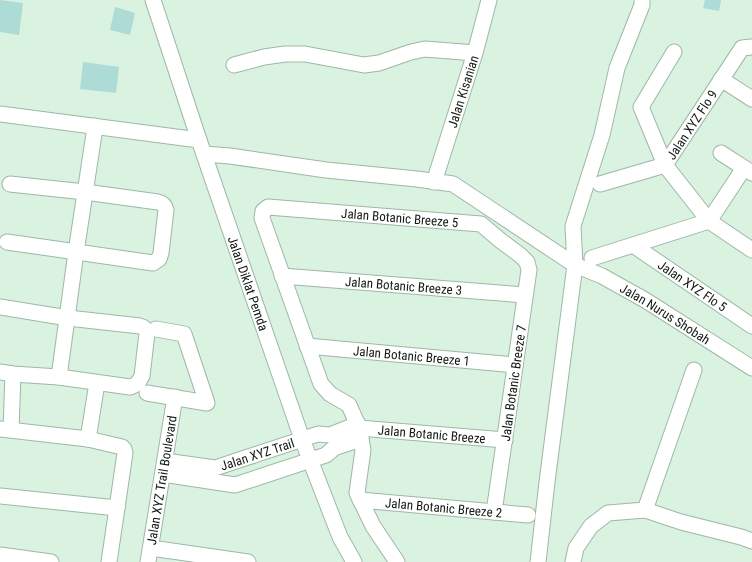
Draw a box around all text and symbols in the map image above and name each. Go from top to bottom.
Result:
street label: Jalan Kisanian [445,54,482,130]
street label: Jalan XYZ Flo 9 [664,87,720,162]
street label: Jalan Botanic Breeze 5 [341,206,459,230]
street label: Jalan Diklat Pemda [225,234,271,333]
street label: Jalan XYZ Flo 5 [655,257,730,315]
street label: Jalan Botanic Breeze 3 [345,274,463,298]
street label: Jalan Nurus Shobah [617,281,713,347]
street label: Jalan Botanic Breeze 7 [498,324,529,442]
street label: Jalan Botanic Breeze 1 [352,343,471,369]
street label: Jalan XYZ Trail Boulevard [144,414,180,546]
street label: Jalan Botanic Breeze [377,423,486,446]
street label: Jalan XYZ Trail [219,435,296,474]
street label: Jalan Botanic Breeze 2 [385,495,503,521]

